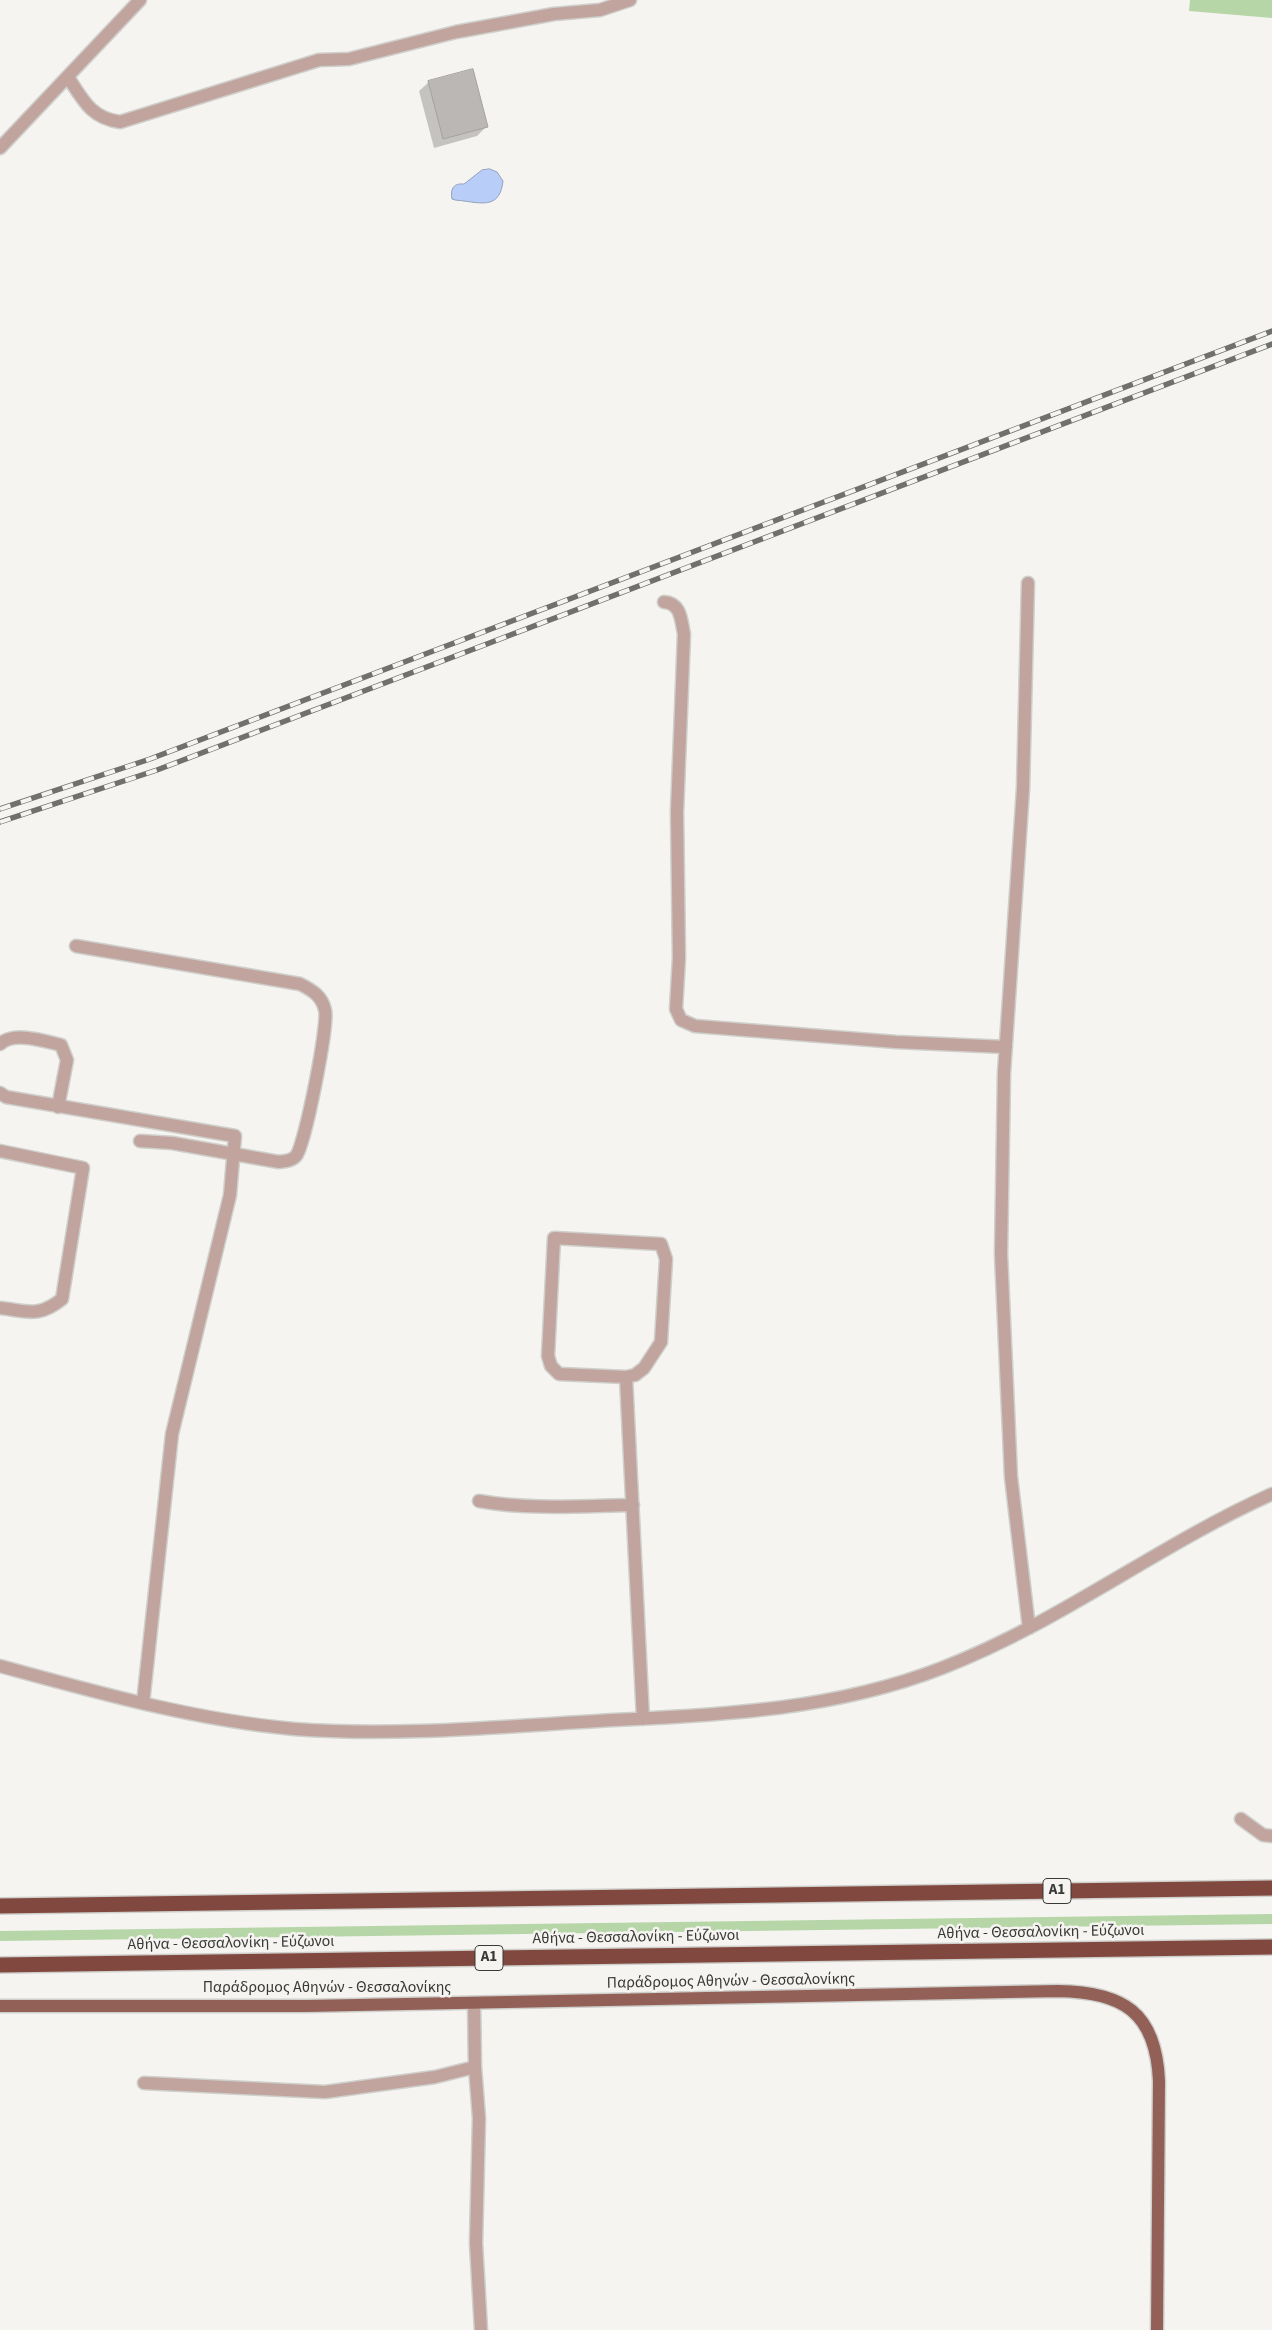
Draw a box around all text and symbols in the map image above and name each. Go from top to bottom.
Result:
road number: Α1 [1043,1878,1071,1904]
street label: Αθήνα - Θεσσαλονίκη - Εύζωνοι [937,1922,1145,1944]
street label: Αθήνα - Θεσσαλονίκη - Εύζωνοι [532,1927,740,1949]
street label: Αθήνα - Θεσσαλονίκη - Εύζωνοι [127,1933,335,1955]
road number: Α1 [475,1946,503,1970]
street label: Παράδρομος Αθηνών - Θεσσαλονίκης [607,1970,855,1994]
street label: Παράδρομος Αθηνών - Θεσσαλονίκης [203,1978,451,1998]

